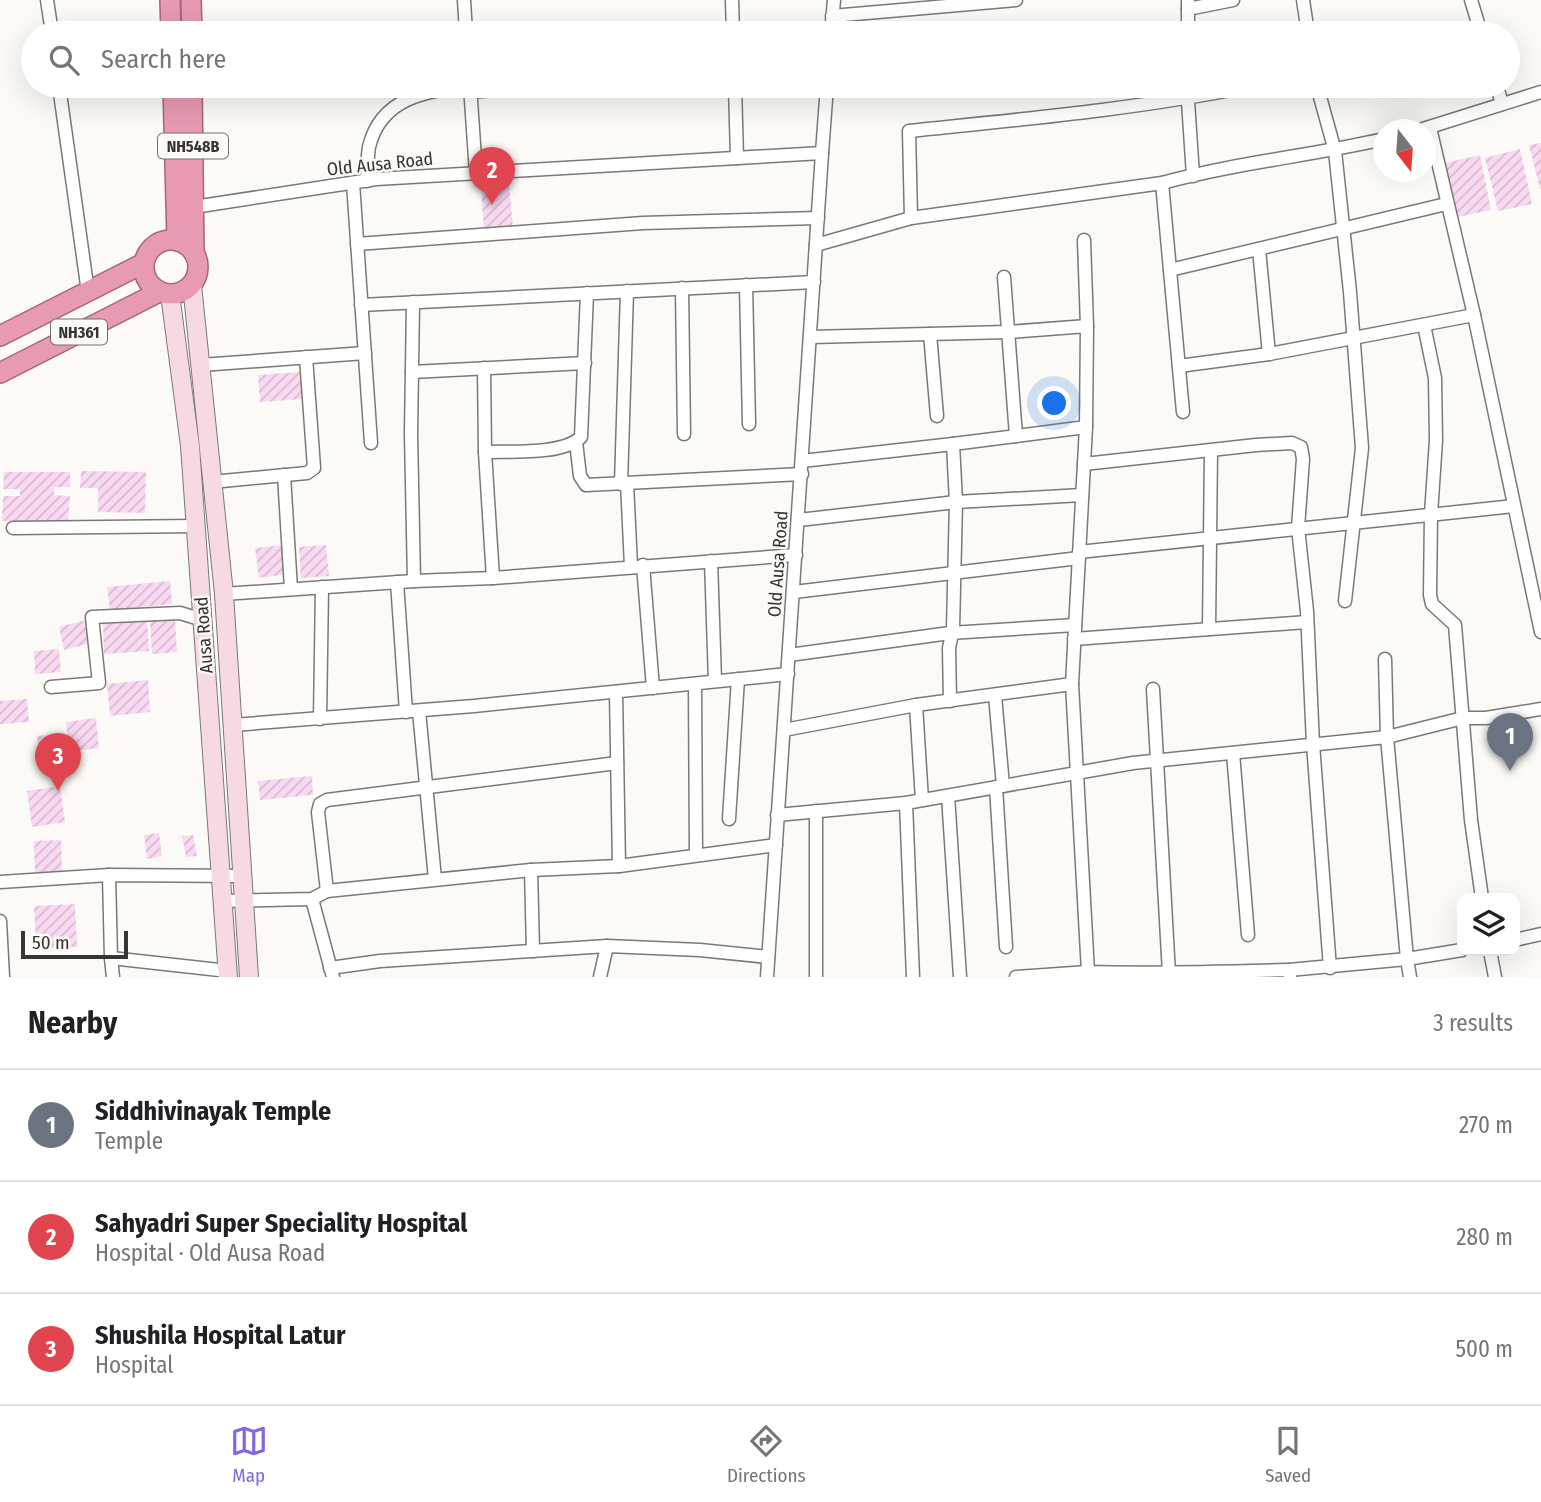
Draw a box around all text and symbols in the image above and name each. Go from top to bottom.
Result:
search box [21,21,1520,98]
icon: search [45,41,83,79]
text: Search here [101,44,226,75]
north arrow [1373,119,1436,182]
road number: NH548B [158,134,228,158]
street label: Old Ausa Road [326,147,434,181]
pin: 2 [469,147,515,205]
road number: NH361 [51,320,107,344]
your location [1037,386,1071,420]
street label: Old Ausa Road [763,510,793,618]
street label: Ausa Road [190,596,218,674]
pin: 1 [1487,713,1533,771]
pin: 3 [35,733,81,791]
map controls [1457,893,1520,956]
button: layers [1457,893,1520,956]
scale bar [21,928,128,960]
text: 50 m [32,931,70,954]
text: Nearby [28,1005,117,1041]
text: 3 results [1433,1009,1513,1037]
text: Siddhivinayak Temple [95,1096,331,1127]
text: 1 [46,1111,56,1139]
text: 270 m [1459,1111,1513,1139]
text: Temple [95,1127,163,1155]
text: Sahyadri Super Speciality Hospital [95,1208,467,1239]
text: 2 [46,1223,56,1251]
text: 280 m [1456,1223,1513,1251]
text: Hospital · Old Ausa Road [95,1239,325,1267]
text: Shushila Hospital Latur [95,1320,346,1351]
text: 3 [46,1335,56,1363]
text: 500 m [1455,1335,1513,1363]
text: Hospital [95,1351,173,1379]
tab: Map [230,1422,268,1487]
tab: Directions [727,1422,806,1487]
tab: Saved [1265,1422,1311,1487]

